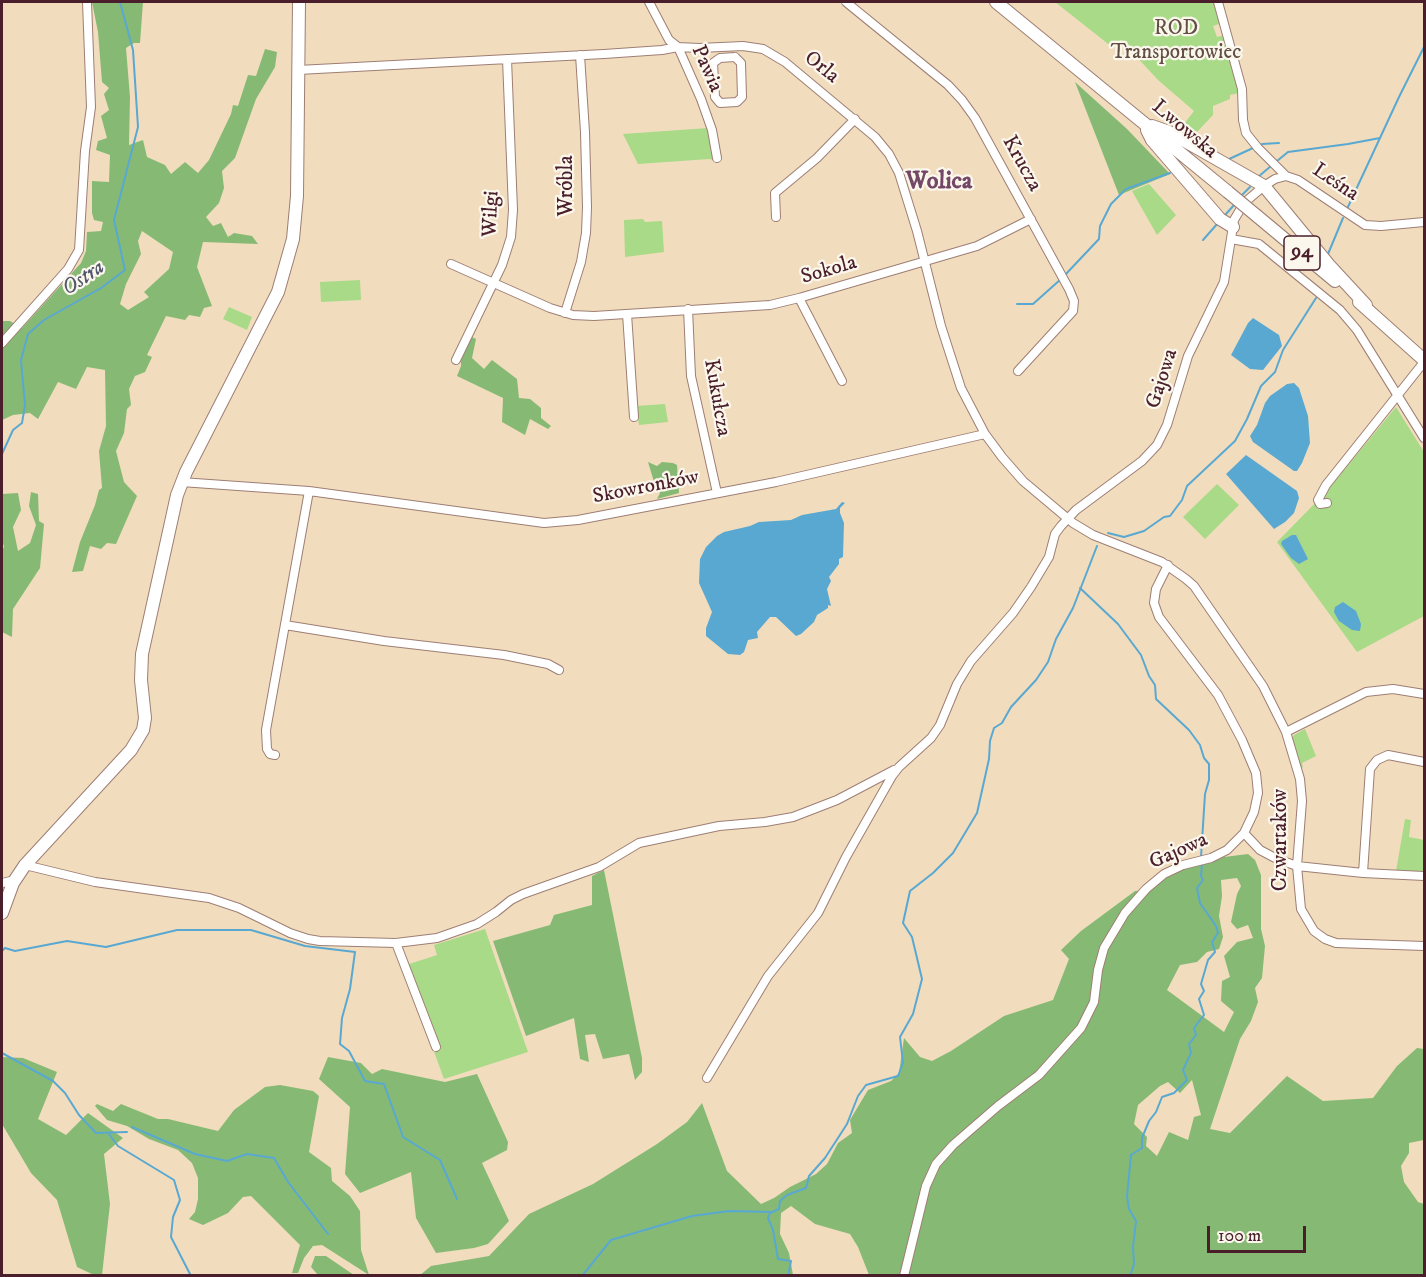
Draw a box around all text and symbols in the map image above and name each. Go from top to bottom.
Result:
park label: ROD Transportowiec [1111,17,1241,67]
street label: Pawia [685,42,727,96]
street label: Orla [798,46,844,90]
street label: Lwowska [1146,95,1222,165]
street label: Krucza [995,132,1047,196]
street label: Wróbla [555,155,581,217]
street label: Leśna [1307,158,1363,208]
district label: Wolica [906,169,972,197]
street label: Wilgi [478,190,506,238]
road number: 94 [1284,236,1320,270]
street label: Sokola [798,251,860,291]
water label: Ostra [58,255,110,303]
street label: Gajowa [1142,346,1184,412]
street label: Kukułcza [697,357,735,439]
street label: Skowronków [591,465,701,511]
street label: Czwartaków [1269,789,1295,891]
street label: Gajowa [1146,828,1212,876]
scale bar [1210,1214,1309,1252]
text: 100 m [1218,1225,1261,1247]

